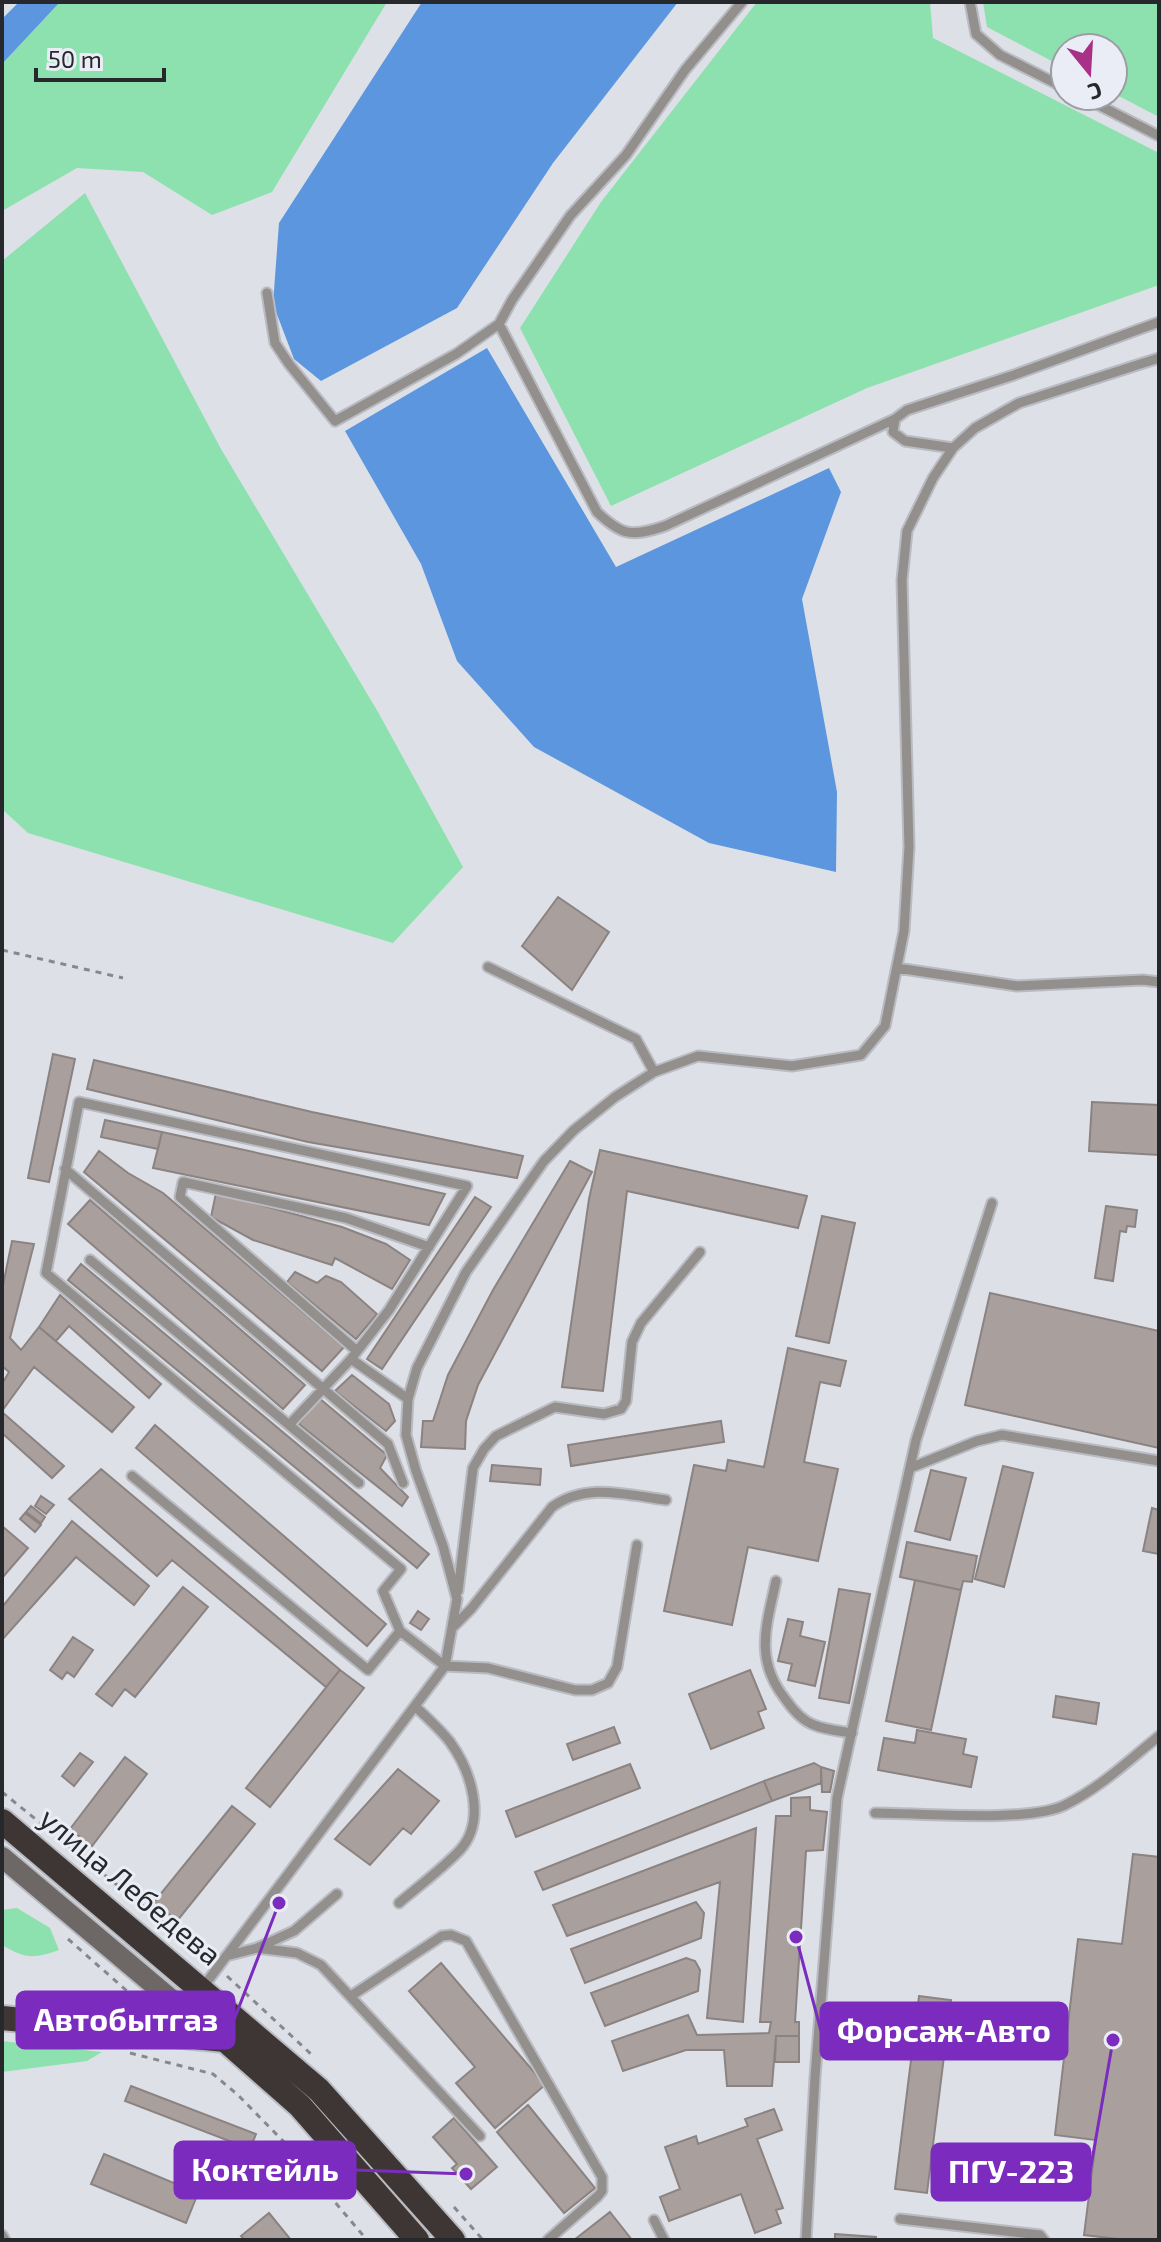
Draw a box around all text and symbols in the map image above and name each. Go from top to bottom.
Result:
scale bar [36,32,164,82]
north arrow [1049,32,1129,112]
text: 50 m [48,44,102,73]
text: С [1085,78,1106,106]
street label: улица Лебедева [32,1799,230,1973]
callout: Автобытгаз [17,1992,234,2048]
text: Автобытгаз [34,1999,218,2037]
callout: Форсаж-Авто [821,2003,1067,2059]
text: Форсаж-Авто [837,2010,1051,2048]
callout: Коктейль [175,2142,355,2198]
callout: ПГУ-223 [932,2144,1090,2200]
text: Коктейль [191,2149,339,2187]
text: ПГУ-223 [948,2151,1074,2189]

